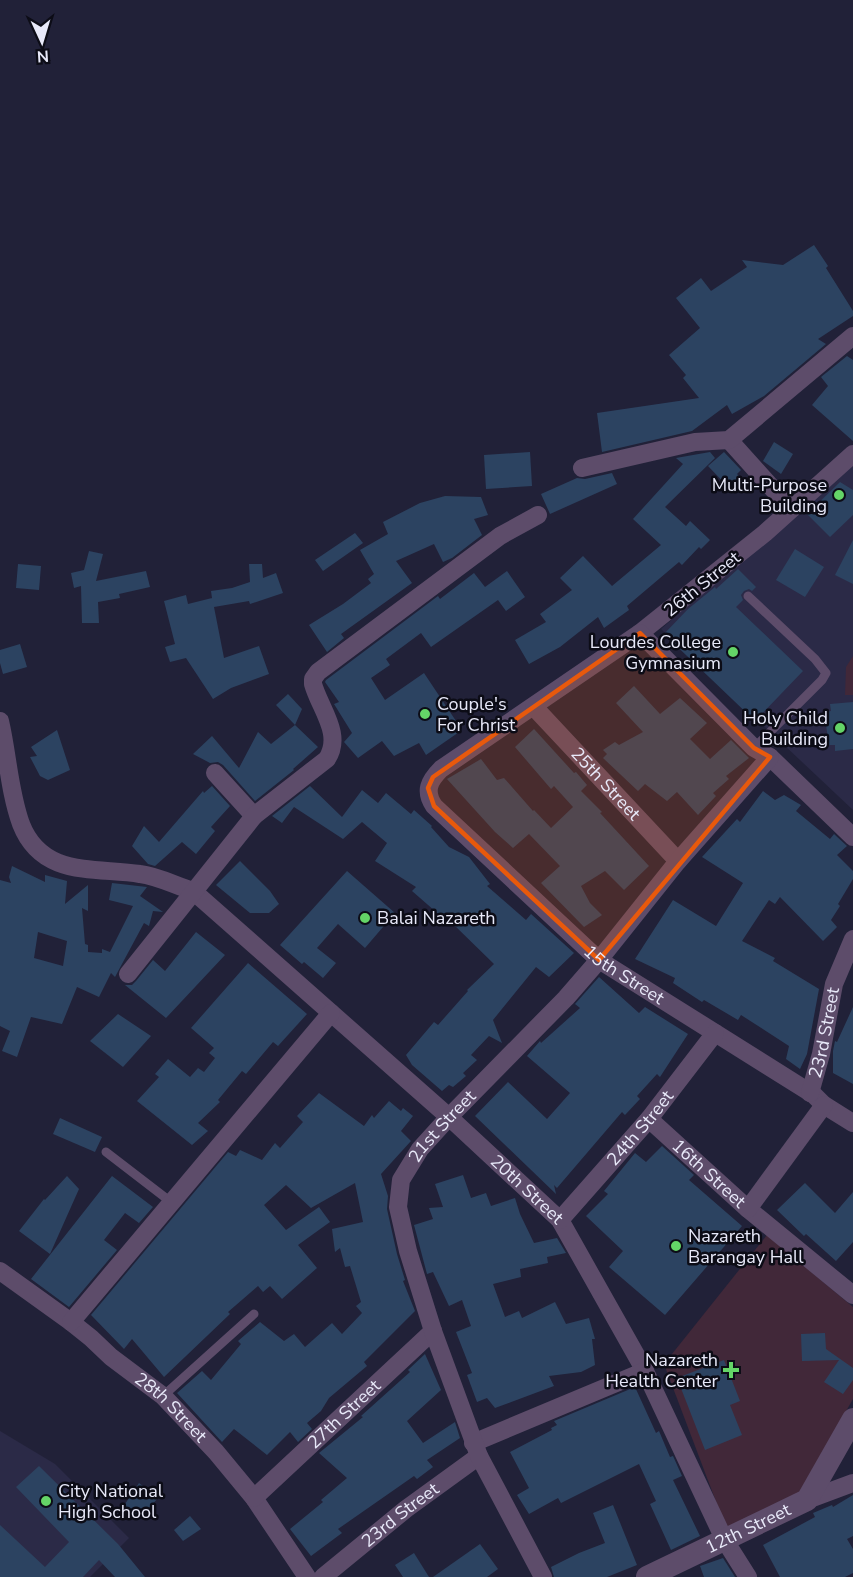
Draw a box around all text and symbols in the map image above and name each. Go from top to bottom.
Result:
north arrow [12,12,72,72]
text: N [36,45,50,67]
place label: Multi-Purpose Building [712,473,827,518]
marker: Multi-Purpose Building [832,488,846,502]
street label: 26th Street [659,545,746,622]
place label: Lourdes College Gymnasium [590,630,721,675]
marker: Lourdes College Gymnasium [726,645,740,659]
place label: Couple's For Christ [437,692,516,737]
place label: Holy Child Building [743,706,828,751]
marker: Couple's For Christ [418,707,432,721]
marker: Holy Child Building [833,721,847,735]
street label: 25th Street [566,742,646,826]
place label: Balai Nazareth [377,906,495,930]
marker: Balai Nazareth [358,911,372,925]
street label: 15th Street [578,940,669,1010]
street label: 23rd Street [803,985,845,1081]
street label: 21st Street [403,1084,481,1167]
street label: 24th Street [601,1085,679,1171]
street label: 16th Street [667,1134,752,1214]
street label: 20th Street [485,1149,569,1230]
place label: Nazareth Barangay Hall [688,1224,804,1269]
marker: Nazareth Barangay Hall [669,1239,683,1253]
place label: Nazareth Health Center [605,1348,719,1393]
marker: Nazareth Health Center [722,1361,740,1379]
street label: 28th Street [130,1367,213,1448]
street label: 27th Street [302,1373,386,1454]
street label: 23rd Street [356,1477,444,1553]
place label: City National High School [58,1479,164,1524]
marker: City National High School [39,1494,53,1508]
street label: 12th Street [701,1497,795,1559]

